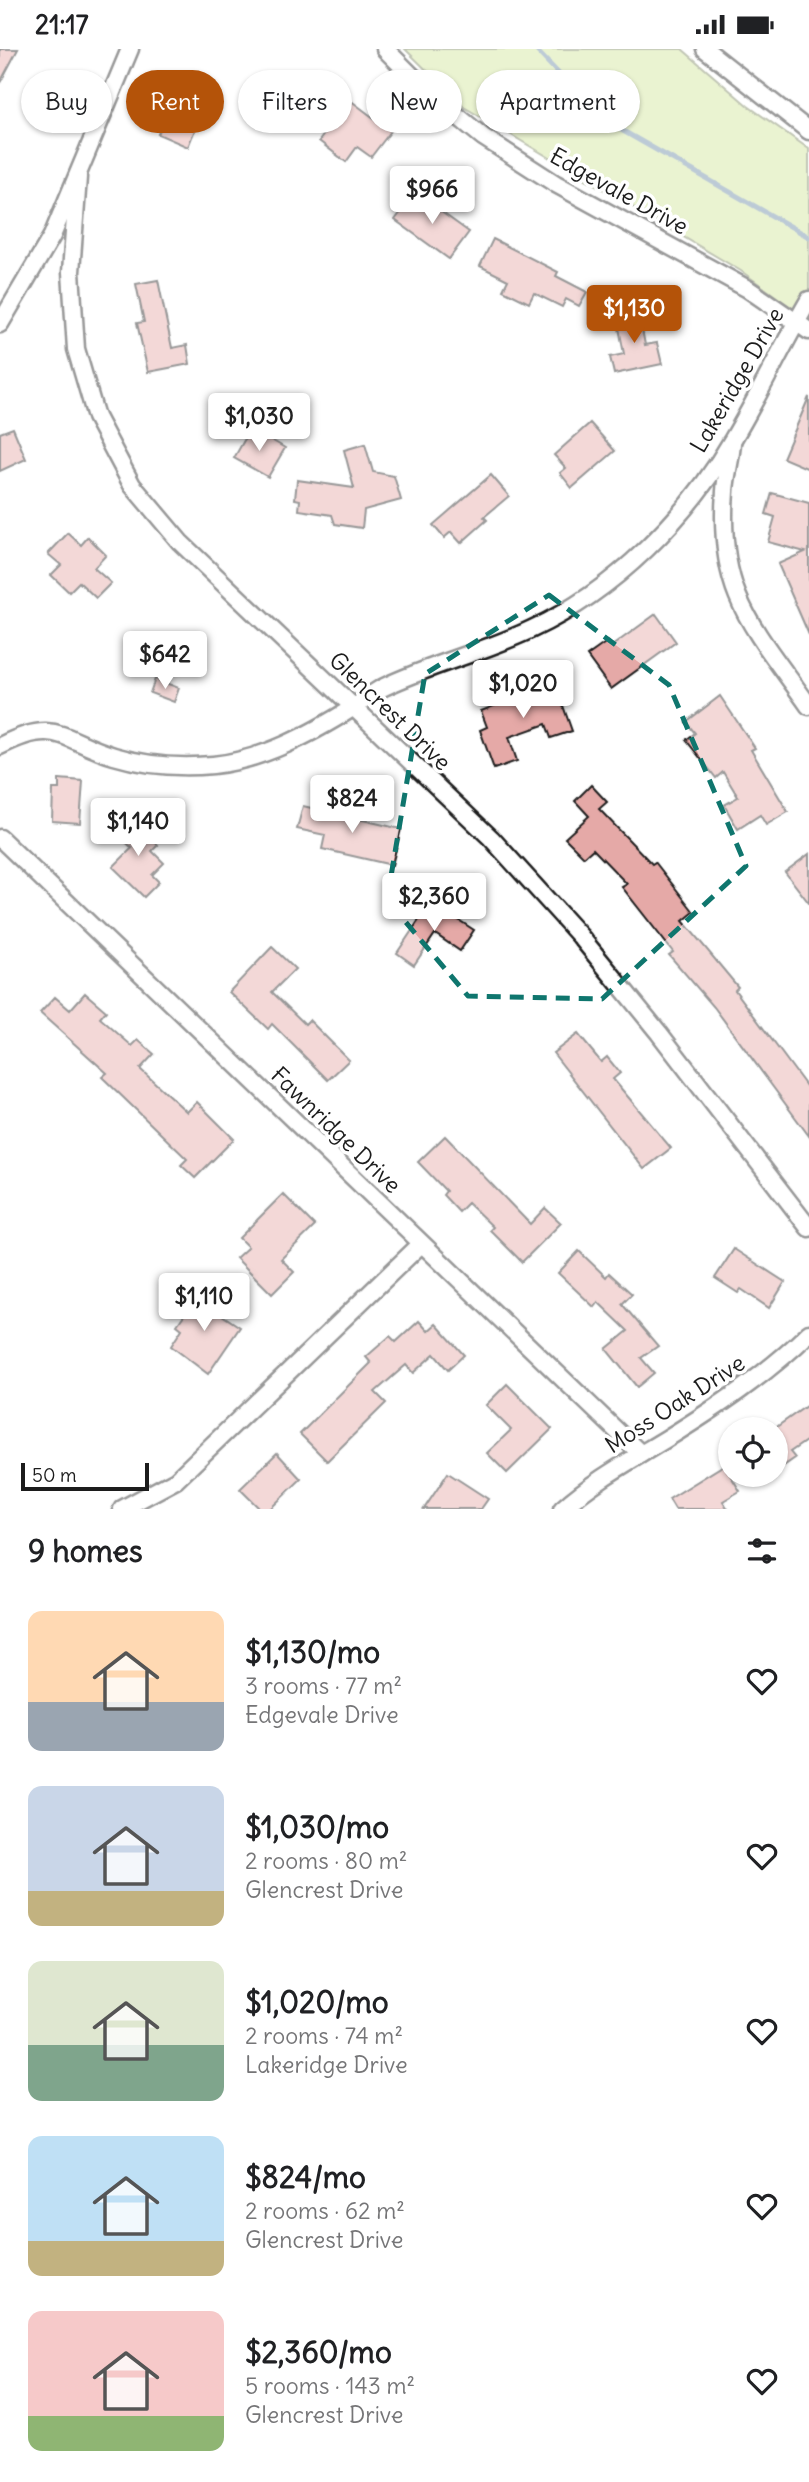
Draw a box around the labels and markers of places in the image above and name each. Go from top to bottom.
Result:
pin: $966 [391,167,473,226]
pin: $1,130 [577,285,691,345]
pin: $1,030 [202,393,316,453]
pin: $642 [124,631,206,691]
pin: $1,020 [466,661,580,720]
pin: $824 [311,775,393,835]
pin: $1,140 [81,799,195,858]
pin: $2,360 [377,873,491,933]
pin: $1,110 [147,1273,261,1333]

